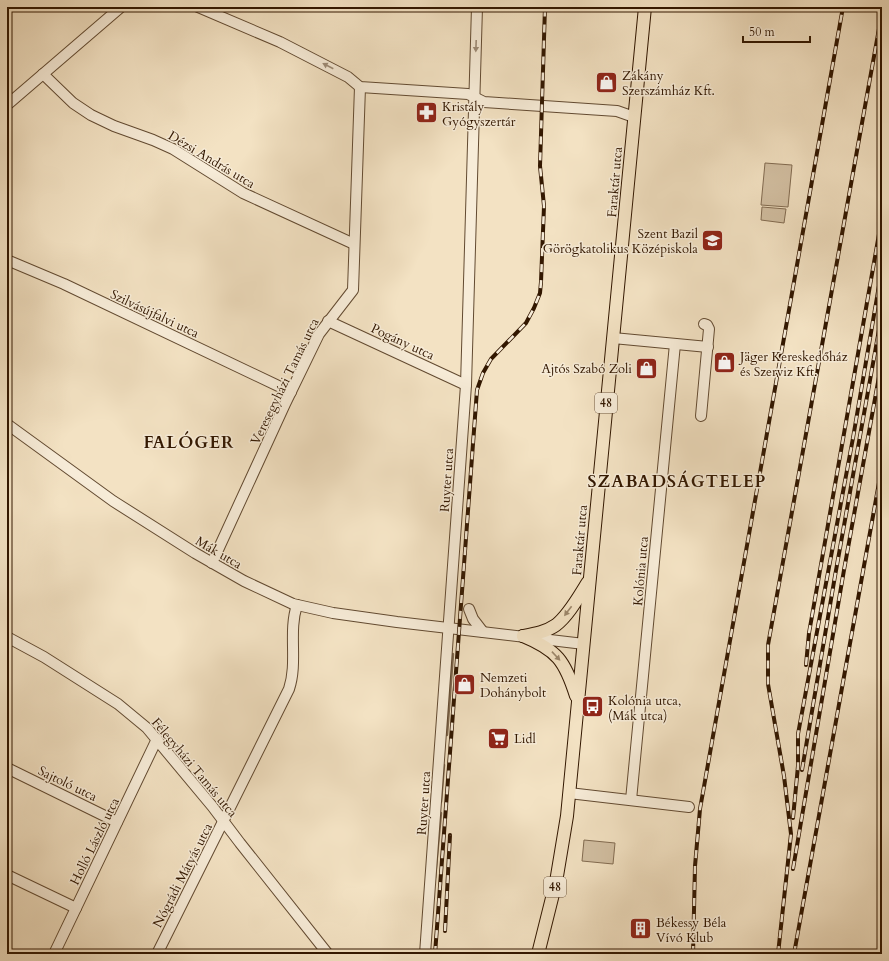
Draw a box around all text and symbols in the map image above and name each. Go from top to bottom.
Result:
scale bar [743,18,810,44]
text: 50 m [749,24,776,40]
one-way arrow [473,40,479,53]
one-way arrow [322,63,334,69]
place label: Zákány Szerszámház Kft. [622,67,715,100]
shop icon: Zákány Szerszámház Kft. [594,69,620,95]
place label: Kristály Gyógyszertár [442,98,516,131]
pharmacy icon: Kristály Gyógyszertár [414,100,440,126]
street label: Dézsi András utca [165,127,259,193]
street label: Faraktár utca [603,146,627,218]
place label: Szent Bazil Görögkatolikus Középiskola [543,225,699,258]
school or university icon: Szent Bazil Görögkatolikus Középiskola [700,227,726,253]
street label: Szilvásújfalvi utca [107,285,202,343]
street label: Veresegyházi Tamás utca [246,315,324,448]
street label: Pogány utca [368,319,438,365]
place label: Jäger Kereskedőház és Szerviz Kft. [738,348,848,381]
shop icon: Jäger Kereskedőház és Szerviz Kft. [711,350,737,376]
shop icon: Ajtós Szabó Zoli [634,355,660,381]
place label: Ajtós Szabó Zoli [541,360,632,378]
road number: 48 [595,393,617,413]
district label: FALÓGER [143,431,235,454]
street label: Ruyter utca [436,447,458,513]
district label: SZABADSÁGTELEP [588,470,766,493]
street label: Faraktár utca [568,504,592,576]
street label: Mák utca [192,532,245,574]
street label: Kolónia utca [629,535,653,607]
one-way arrow [564,606,572,617]
one-way arrow [551,651,561,661]
place label: Nemzeti Dohánybolt [480,669,546,702]
shop icon: Nemzeti Dohánybolt [452,671,478,697]
place label: Kolónia utca, (Mák utca) [608,692,681,725]
bus stop icon: Kolónia utca, (Mák utca) [579,694,605,720]
street label: Félegyházi Tamás utca [147,714,241,822]
supermarket icon: Lidl [485,725,511,751]
place label: Lidl [514,730,536,748]
street label: Sajtoló utca [35,762,100,806]
street label: Ruyter utca [413,770,435,836]
street label: Holló László utca [66,794,124,888]
street label: Nógrádi Mátyás utca [149,820,217,931]
road number: 48 [544,877,566,897]
place label: Békessy Béla Vívó Klub [656,914,727,947]
building icon: Békessy Béla Vívó Klub [628,916,654,942]

